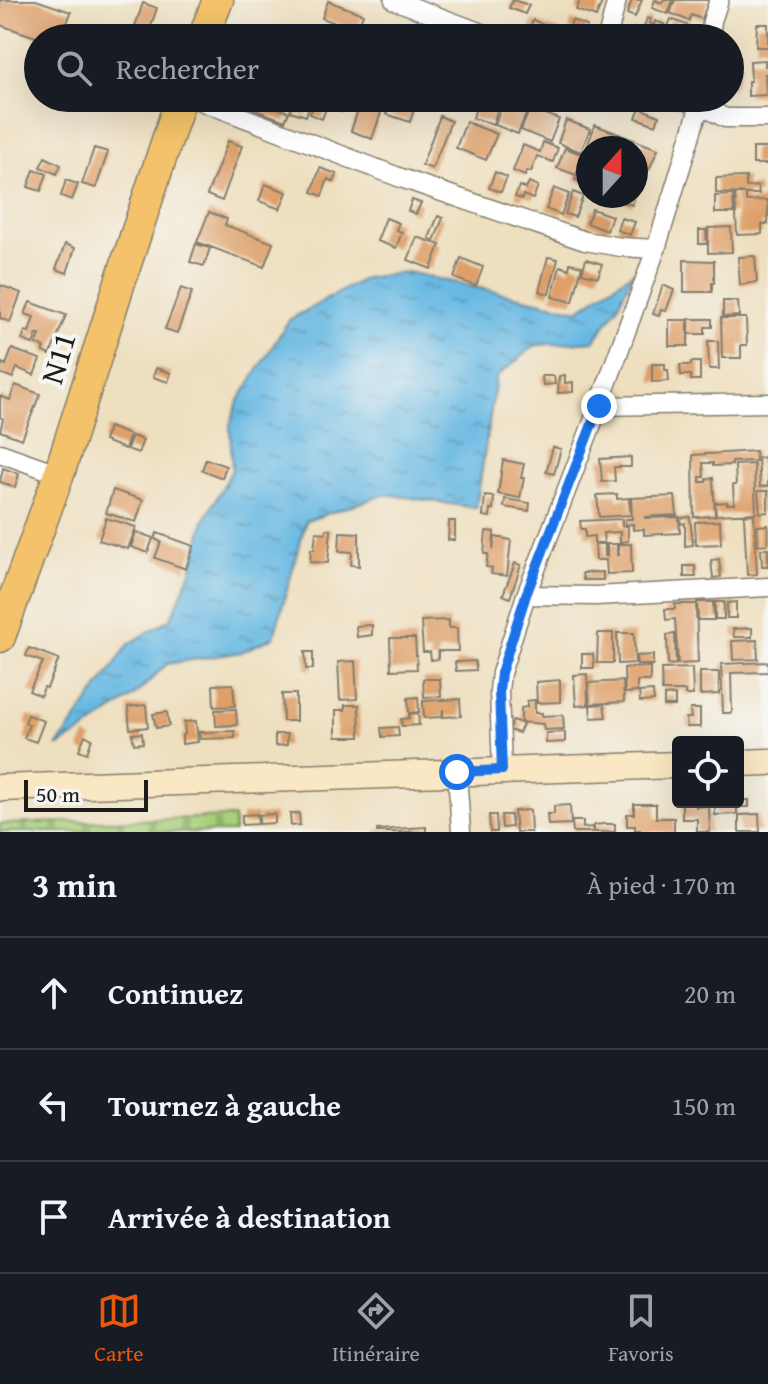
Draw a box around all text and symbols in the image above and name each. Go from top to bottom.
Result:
search box [24,24,744,112]
icon: search [52,46,96,90]
text: Rechercher [116,46,259,90]
north arrow [576,136,648,208]
street label: N11 [27,326,88,389]
route end [581,388,617,424]
map controls [672,736,744,808]
button: locate [672,736,744,808]
route start [439,754,475,790]
scale bar [24,776,148,812]
text: 50 m [36,778,80,810]
text: 3 min [32,860,117,909]
text: À pied · 170 m [587,865,736,904]
icon: ahead [32,971,76,1015]
text: Continuez [108,971,243,1015]
text: 20 m [684,974,736,1013]
icon: left [32,1083,76,1127]
text: Tournez à gauche [108,1083,341,1127]
text: 150 m [671,1086,736,1125]
icon: arrive [32,1195,76,1239]
text: Arrivée à destination [108,1195,390,1239]
tab: Carte [94,1289,144,1369]
tab: Itinéraire [332,1289,420,1369]
tab: Favoris [608,1289,674,1369]

